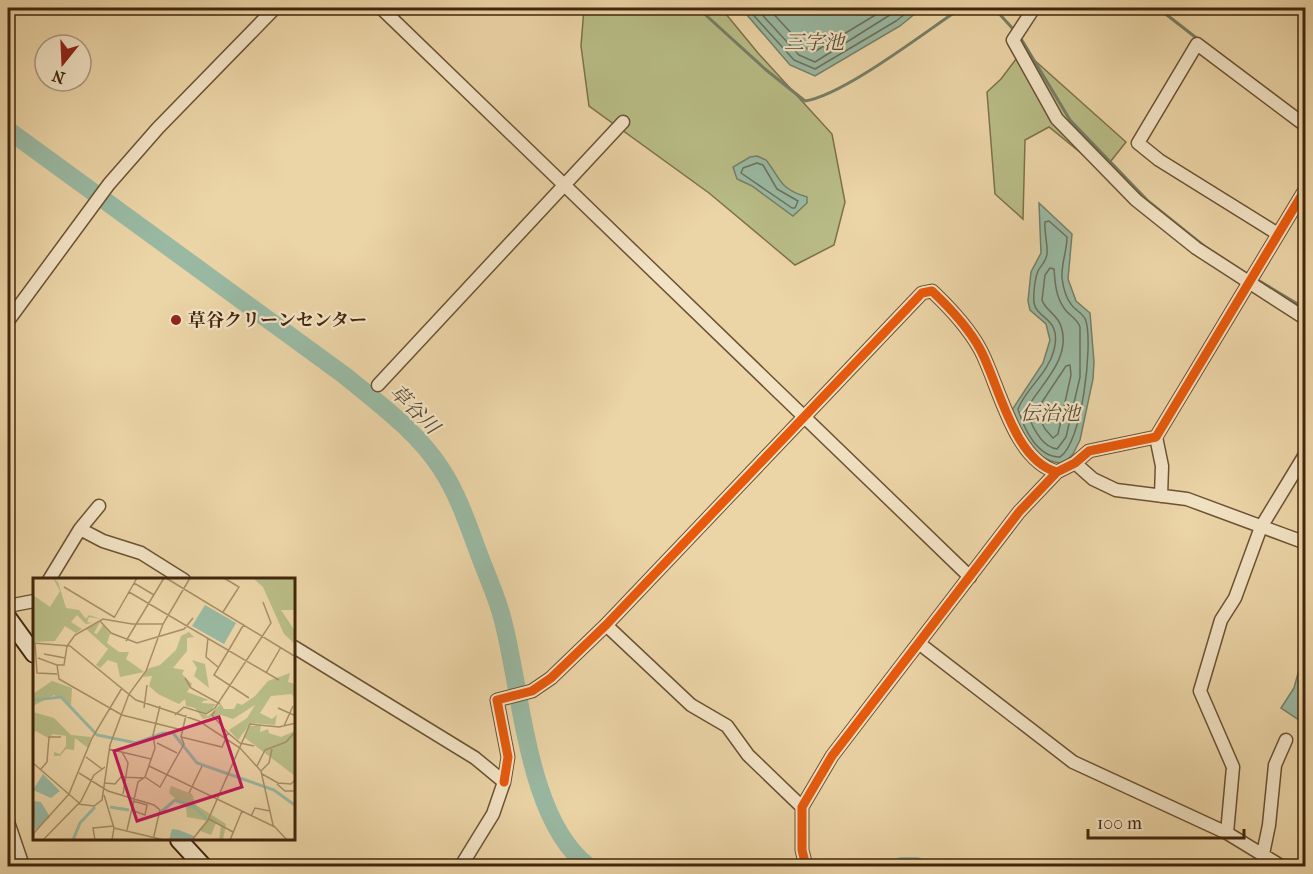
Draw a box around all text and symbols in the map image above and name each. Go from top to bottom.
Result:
water label: 三字池 [784,31,846,54]
north arrow [33,33,93,93]
text: N [49,66,67,88]
place label: 草谷クリーンセンター [188,310,367,331]
marker: 草谷クリーンセンター [169,313,183,327]
water label: 草谷川 [385,380,445,440]
water label: 伝治池 [1020,402,1082,425]
inset map [33,578,296,841]
scale bar [1088,802,1244,840]
text: 100 m [1097,813,1142,834]

